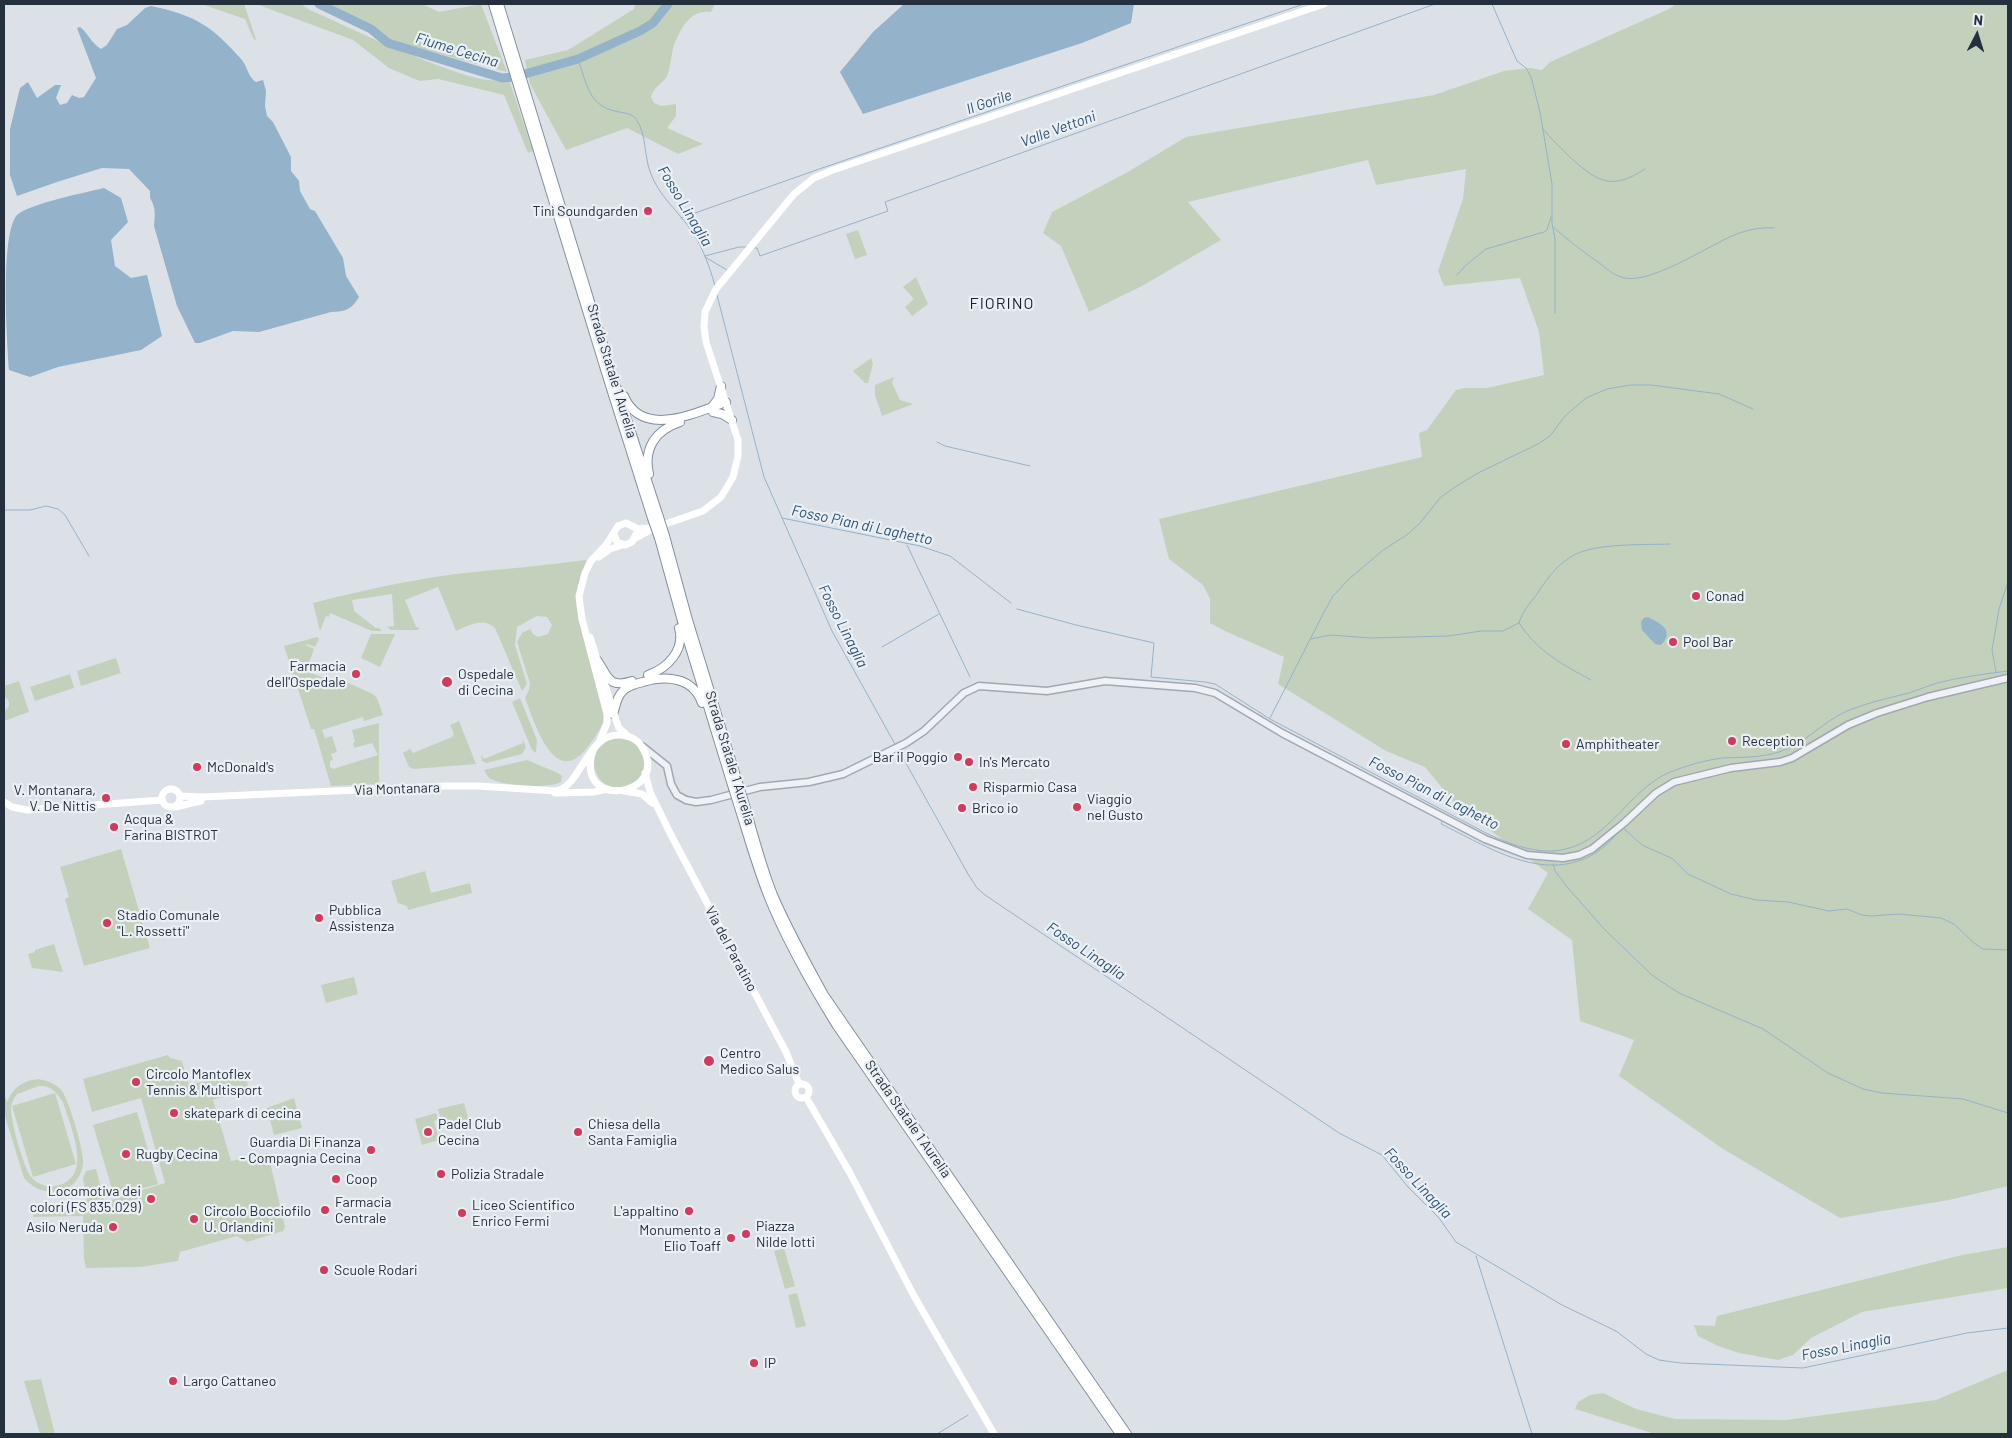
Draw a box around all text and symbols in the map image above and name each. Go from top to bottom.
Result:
north arrow [1952,10,2002,60]
text: N [1973,11,1984,28]
water label: Fiume Cecina [413,29,501,71]
water label: Il Gorile [964,86,1014,118]
water label: Valle Vettoni [1018,107,1098,151]
water label: Fosso Linaglia [654,162,716,250]
place label: Tinì Soundgarden [533,203,638,219]
marker: Tinì Soundgarden [642,205,654,217]
district label: FIORINO [969,294,1035,314]
street label: Strada Statale 1 Aurelia [584,302,640,440]
water label: Fosso Pian di Laghetto [790,501,934,549]
water label: Fosso Linaglia [814,581,872,671]
place label: Conad [1706,588,1744,604]
marker: Conad [1690,590,1702,602]
place label: Pool Bar [1683,634,1733,650]
marker: Pool Bar [1667,636,1679,648]
place label: Farmacia dell'Ospedale [267,658,346,690]
place label: Ospedale di Cecina [458,666,514,699]
marker: Farmacia dell'Ospedale [350,668,362,680]
marker: Ospedale di Cecina [440,675,454,689]
street label: Strada Statale 1 Aurelia [702,689,758,827]
place label: Reception [1742,733,1804,749]
marker: Reception [1726,735,1738,747]
place label: Amphitheater [1576,736,1659,752]
marker: Amphitheater [1560,738,1572,750]
place label: Bar il Poggio [873,749,948,765]
marker: Bar il Poggio [952,751,964,763]
water label: Fosso Pian di Laghetto [1366,752,1502,834]
place label: In's Mercato [979,754,1050,770]
marker: In's Mercato [963,756,975,768]
place label: McDonald's [207,759,274,775]
marker: McDonald's [191,761,203,773]
street label: Via Montanara [354,779,440,799]
place label: Risparmio Casa [983,779,1077,795]
marker: Risparmio Casa [967,781,979,793]
place label: V. Montanara, V. De Nittis [14,782,96,814]
place label: Viaggio nel Gusto [1087,791,1143,824]
marker: V. Montanara, V. De Nittis [100,792,112,804]
place label: Brico io [972,800,1018,816]
marker: Viaggio nel Gusto [1071,801,1083,813]
marker: Brico io [956,802,968,814]
place label: Acqua & Farina BISTROT [124,811,218,844]
marker: Acqua & Farina BISTROT [108,821,120,833]
place label: Pubblica Assistenza [329,902,394,934]
street label: Via del Paratino [701,903,761,995]
place label: Stadio Comunale "L. Rossetti" [117,907,220,940]
marker: Pubblica Assistenza [313,912,325,924]
marker: Stadio Comunale "L. Rossetti" [101,917,113,929]
water label: Fosso Linaglia [1043,918,1129,984]
place label: Centro Medico Salus [720,1045,799,1078]
marker: Centro Medico Salus [702,1054,716,1068]
street label: Strada Statale 1 Aurelia [861,1057,955,1181]
place label: Circolo Mantoflex Tennis & Multisport [146,1066,262,1098]
marker: Circolo Mantoflex Tennis & Multisport [130,1076,142,1088]
place label: skatepark di cecina [184,1105,301,1121]
marker: skatepark di cecina [168,1107,180,1119]
place label: Padel Club Cecina [438,1116,501,1148]
place label: Chiesa della Santa Famiglia [588,1116,677,1148]
marker: Padel Club Cecina [422,1126,434,1138]
marker: Chiesa della Santa Famiglia [572,1126,584,1138]
place label: Guardia Di Finanza - Compagnia Cecina [240,1134,361,1166]
marker: Guardia Di Finanza - Compagnia Cecina [365,1144,377,1156]
water label: Fosso Linaglia [1380,1144,1456,1222]
place label: Rugby Cecina [136,1146,218,1162]
marker: Rugby Cecina [120,1148,132,1160]
place label: Polizia Stradale [451,1166,544,1182]
marker: Polizia Stradale [435,1168,447,1180]
place label: Coop [346,1171,377,1187]
marker: Coop [330,1173,342,1185]
place label: Locomotiva dei colori (FS 835.029) [30,1183,141,1216]
marker: Locomotiva dei colori (FS 835.029) [145,1193,157,1205]
place label: Farmacia Centrale [335,1194,391,1226]
place label: Liceo Scientifico Enrico Fermi [472,1197,575,1230]
place label: Circolo Bocciofilo U. Orlandini [204,1203,311,1236]
place label: L'appaltino [613,1203,679,1219]
marker: Farmacia Centrale [319,1204,331,1216]
marker: L'appaltino [683,1205,695,1217]
marker: Liceo Scientifico Enrico Fermi [456,1207,468,1219]
marker: Circolo Bocciofilo U. Orlandini [188,1213,200,1225]
place label: Piazza Nilde Iotti [756,1218,815,1250]
place label: Asilo Neruda [26,1219,103,1235]
marker: Asilo Neruda [107,1221,119,1233]
place label: Monumento a Elio Toaff [639,1222,721,1254]
marker: Piazza Nilde Iotti [740,1228,752,1240]
marker: Monumento a Elio Toaff [725,1232,737,1244]
place label: Scuole Rodari [334,1262,418,1278]
marker: Scuole Rodari [318,1264,330,1276]
water label: Fosso Linaglia [1800,1330,1892,1364]
place label: IP [764,1355,776,1371]
marker: IP [748,1357,760,1369]
place label: Largo Cattaneo [183,1373,276,1389]
marker: Largo Cattaneo [167,1375,179,1387]

